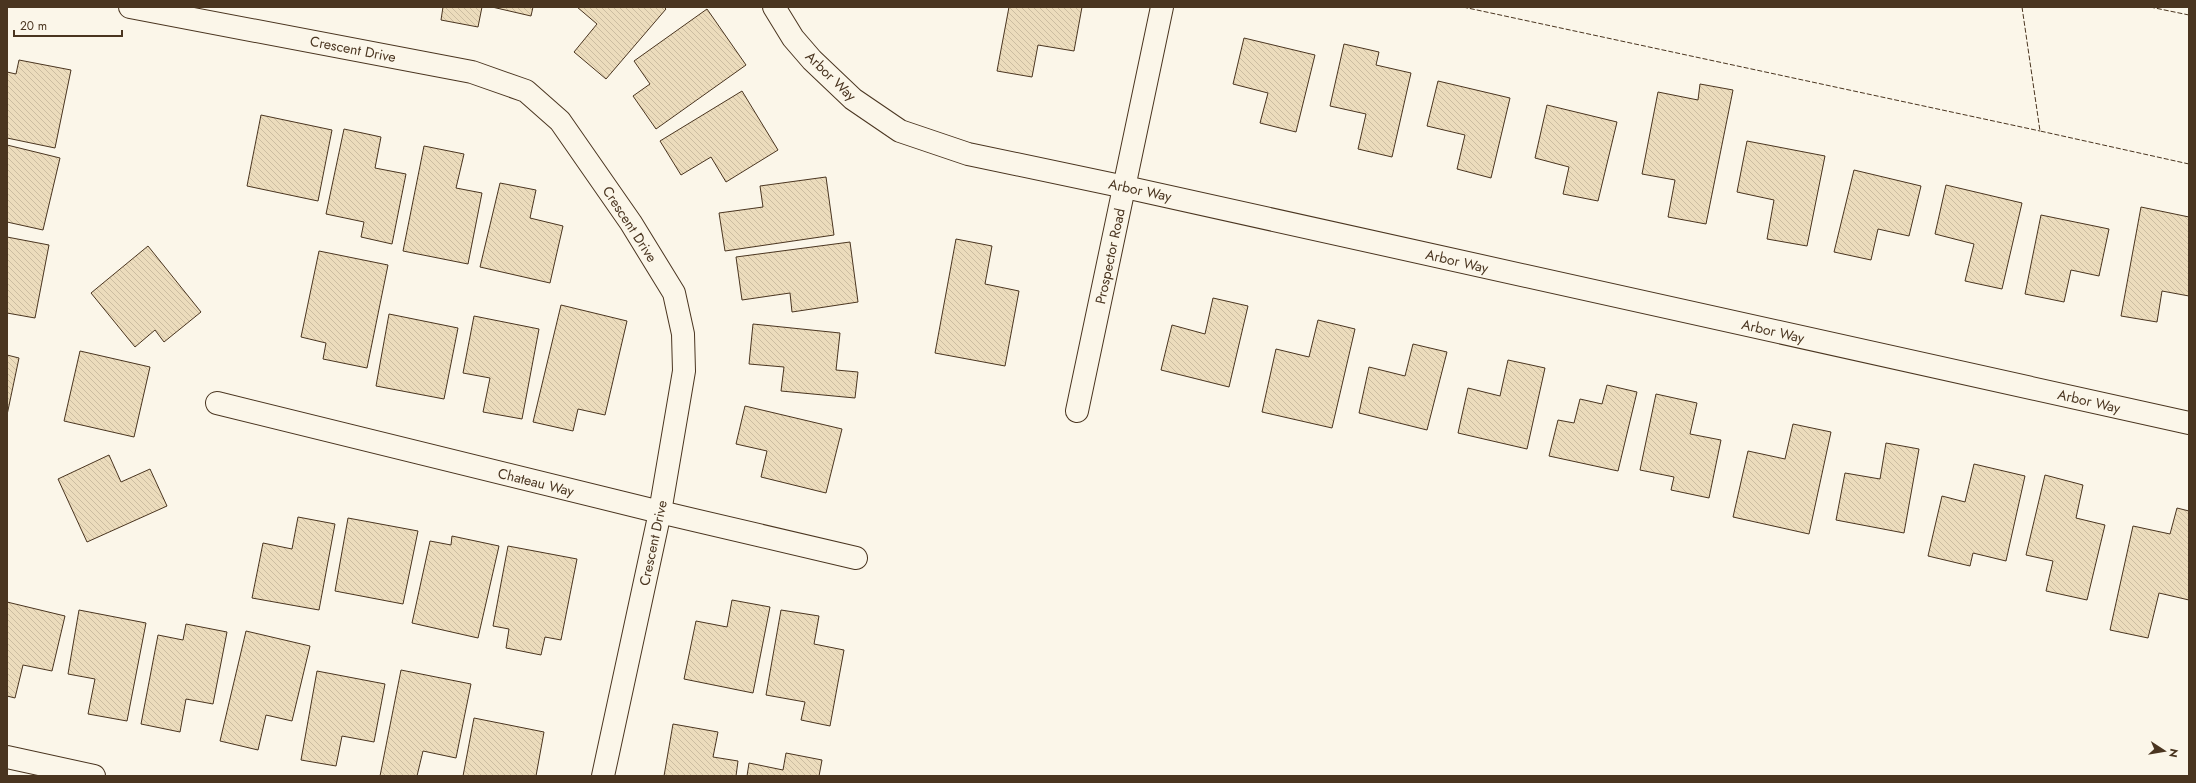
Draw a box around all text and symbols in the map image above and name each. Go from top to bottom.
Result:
scale bar [14,12,122,38]
text: 20 m [20,17,47,35]
street label: Crescent Drive [308,31,398,67]
street label: Arbor Way [801,47,862,106]
street label: Arbor Way [1107,174,1174,207]
street label: Crescent Drive [598,182,662,266]
street label: Prospector Road [1090,206,1130,306]
street label: Arbor Way [1424,244,1491,278]
street label: Arbor Way [1740,314,1807,348]
street label: Arbor Way [2056,384,2123,418]
street label: Chateau Way [496,463,577,501]
street label: Crescent Drive [634,498,672,588]
north arrow [2144,731,2184,771]
text: N [2165,747,2183,759]

